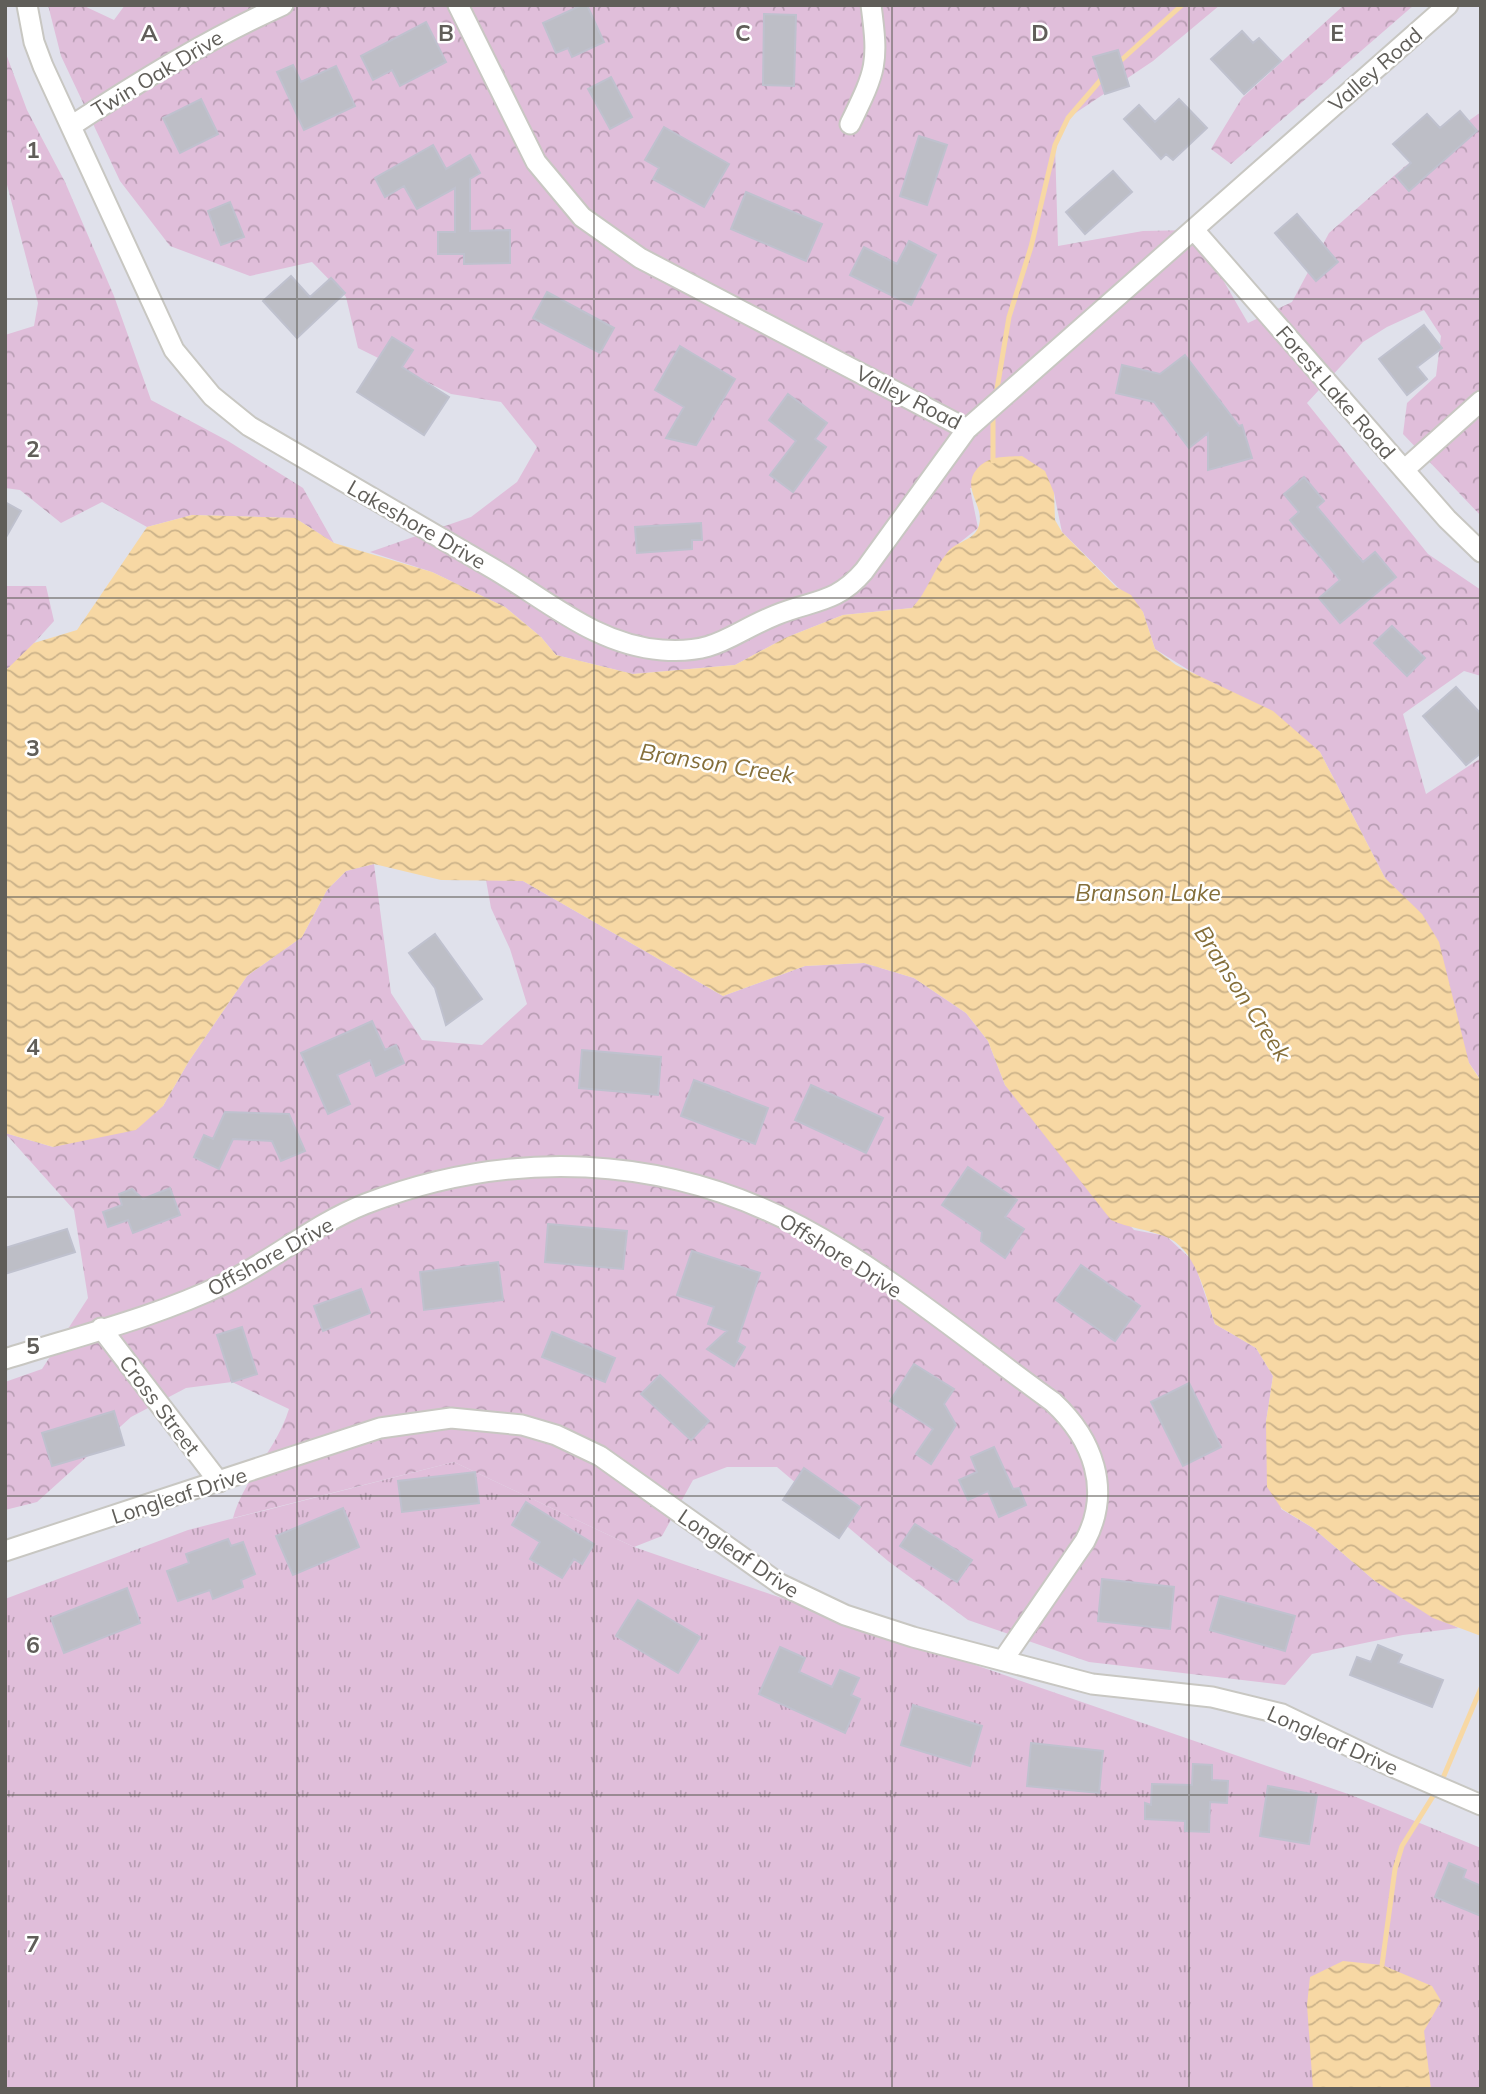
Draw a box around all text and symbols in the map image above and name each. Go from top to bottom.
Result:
text: A [140,18,158,47]
text: B [438,18,454,47]
text: C [735,18,751,47]
text: D [1031,18,1049,47]
text: E [1330,18,1344,47]
street label: Valley Road [1323,21,1427,117]
street label: Twin Oak Drive [87,24,227,122]
text: 1 [26,135,40,164]
street label: Forest Lake Road [1271,320,1401,464]
street label: Valley Road [852,359,966,435]
text: 2 [26,434,40,463]
street label: Lakeshore Drive [343,474,491,574]
text: 3 [26,733,40,762]
water label: Branson Creek [638,736,797,790]
water label: Branson Lake [1075,878,1221,907]
water label: Branson Creek [1188,920,1298,1067]
text: 4 [26,1032,40,1061]
street label: Offshore Drive [775,1207,907,1303]
street label: Offshore Drive [203,1211,337,1301]
text: 5 [26,1331,40,1360]
street label: Cross Street [114,1350,206,1460]
street label: Longleaf Drive [108,1461,250,1529]
street label: Longleaf Drive [673,1503,805,1603]
text: 6 [26,1630,40,1659]
street label: Longleaf Drive [1263,1700,1403,1780]
text: 7 [26,1929,40,1958]

